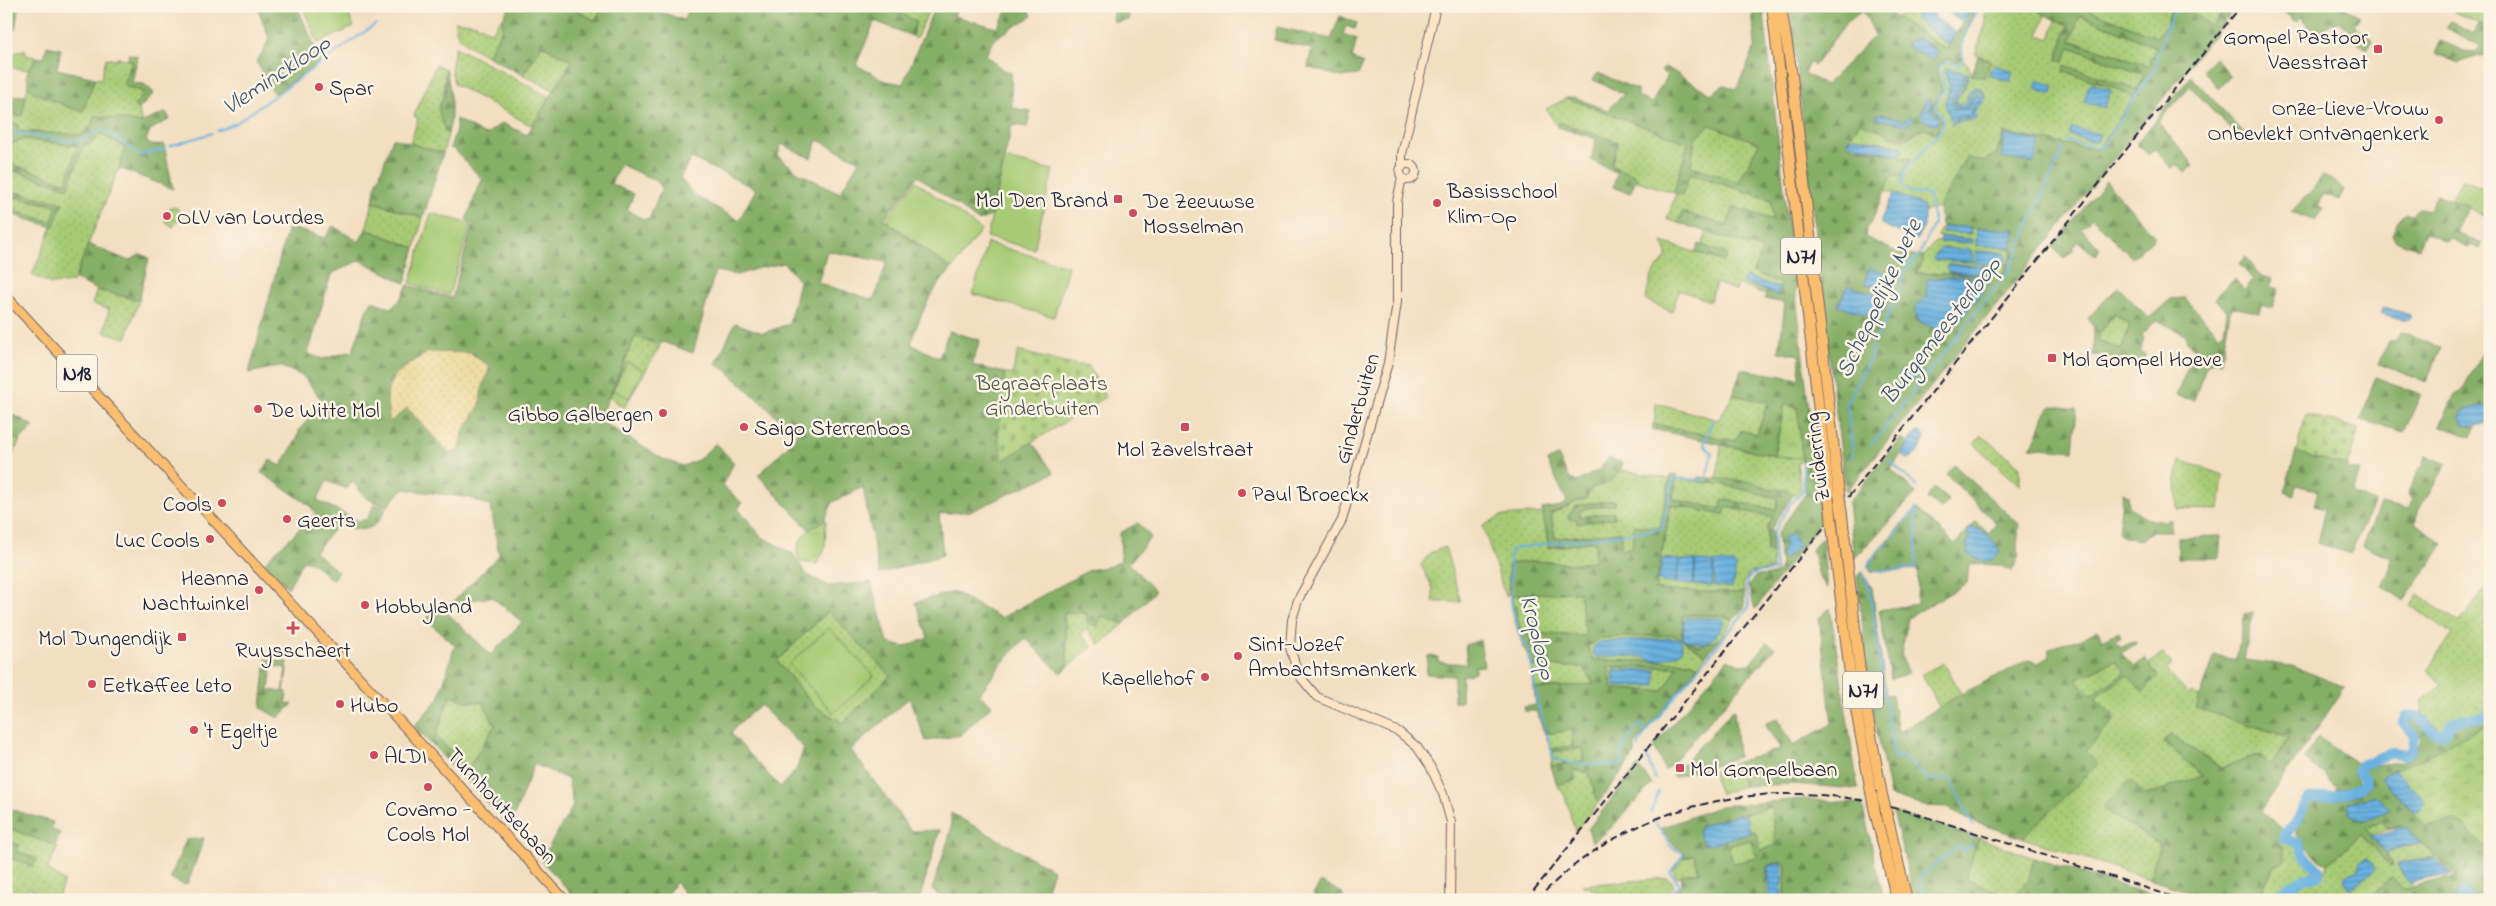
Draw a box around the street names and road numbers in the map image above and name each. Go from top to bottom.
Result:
road number: N71 [1781,238,1821,274]
street label: Ginderbuiten [1328,350,1390,468]
road number: N18 [57,354,97,392]
street label: Zuiderring [1798,410,1841,503]
road number: N71 [1843,672,1883,708]
street label: Turnhoutsebaan [438,741,564,873]

